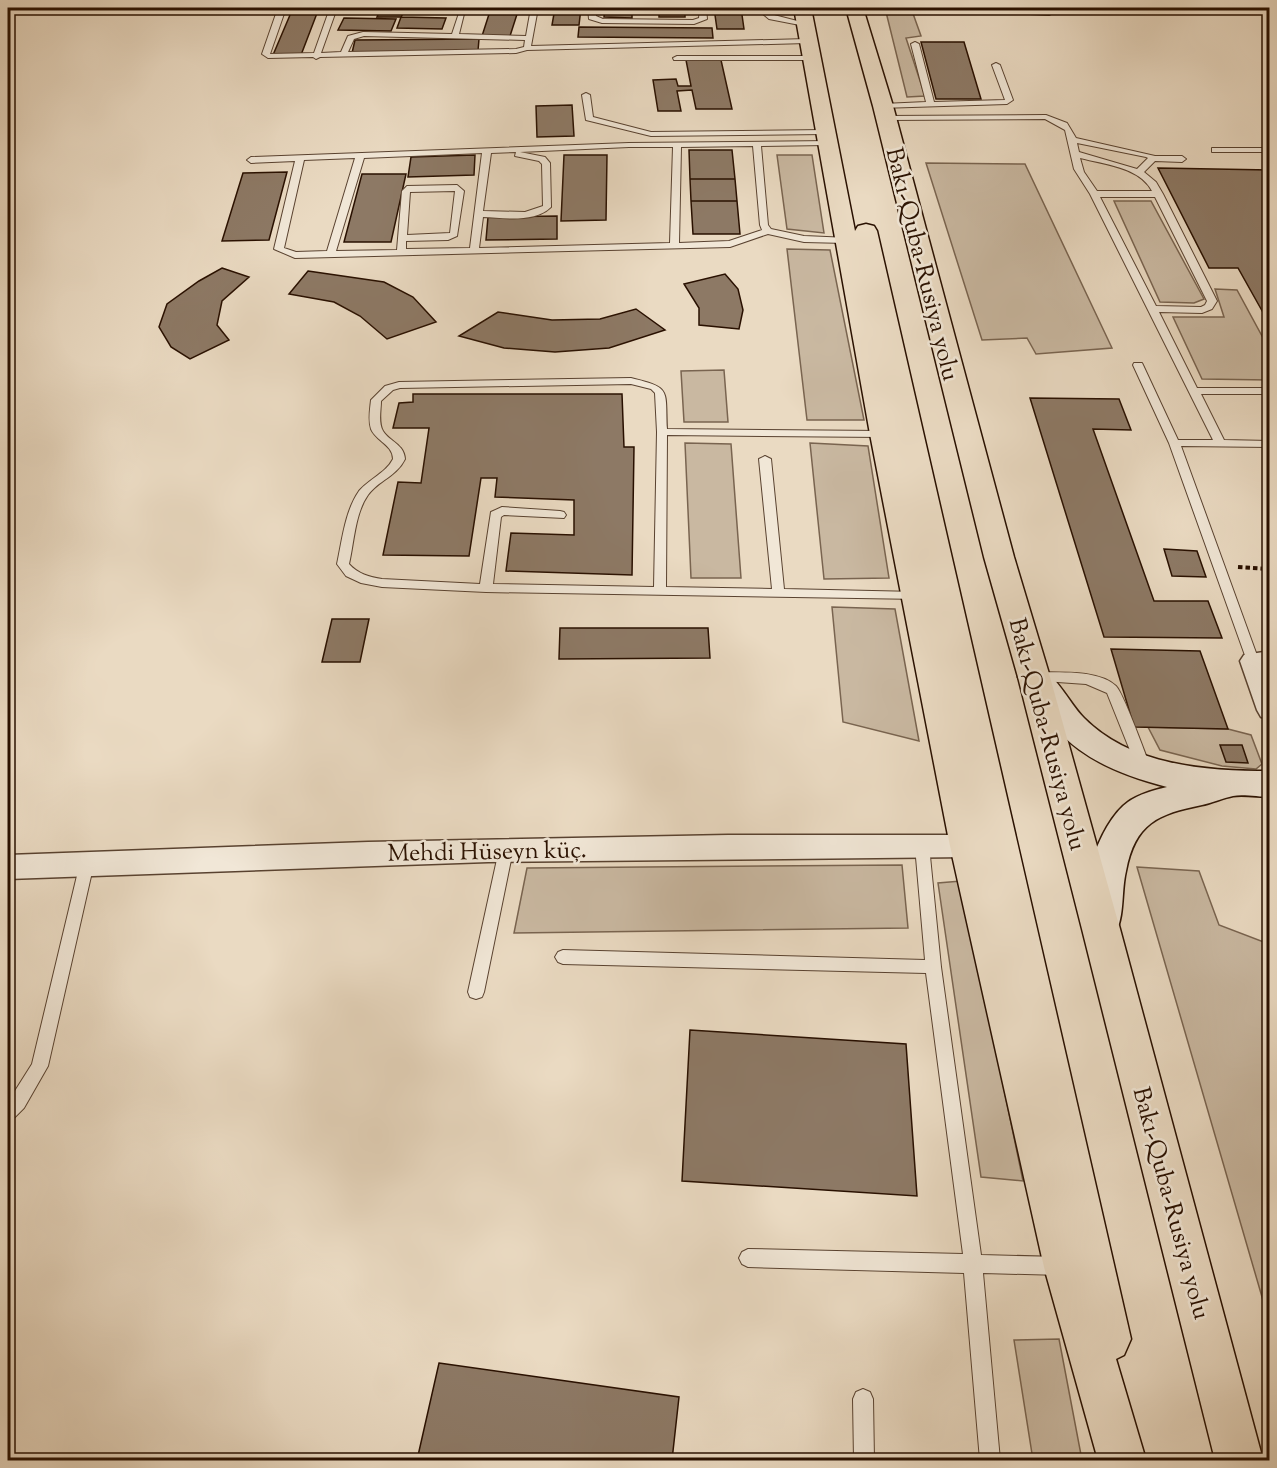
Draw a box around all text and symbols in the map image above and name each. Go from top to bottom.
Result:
street label: Bakı-Quba-Rusiya yolu [876,144,967,385]
street label: Bakı-Quba-Rusiya yolu [999,615,1093,855]
street label: Mehdi Hüseyn küç. [387,834,587,872]
street label: Bakı-Quba-Rusiya yolu [1123,1084,1217,1324]

